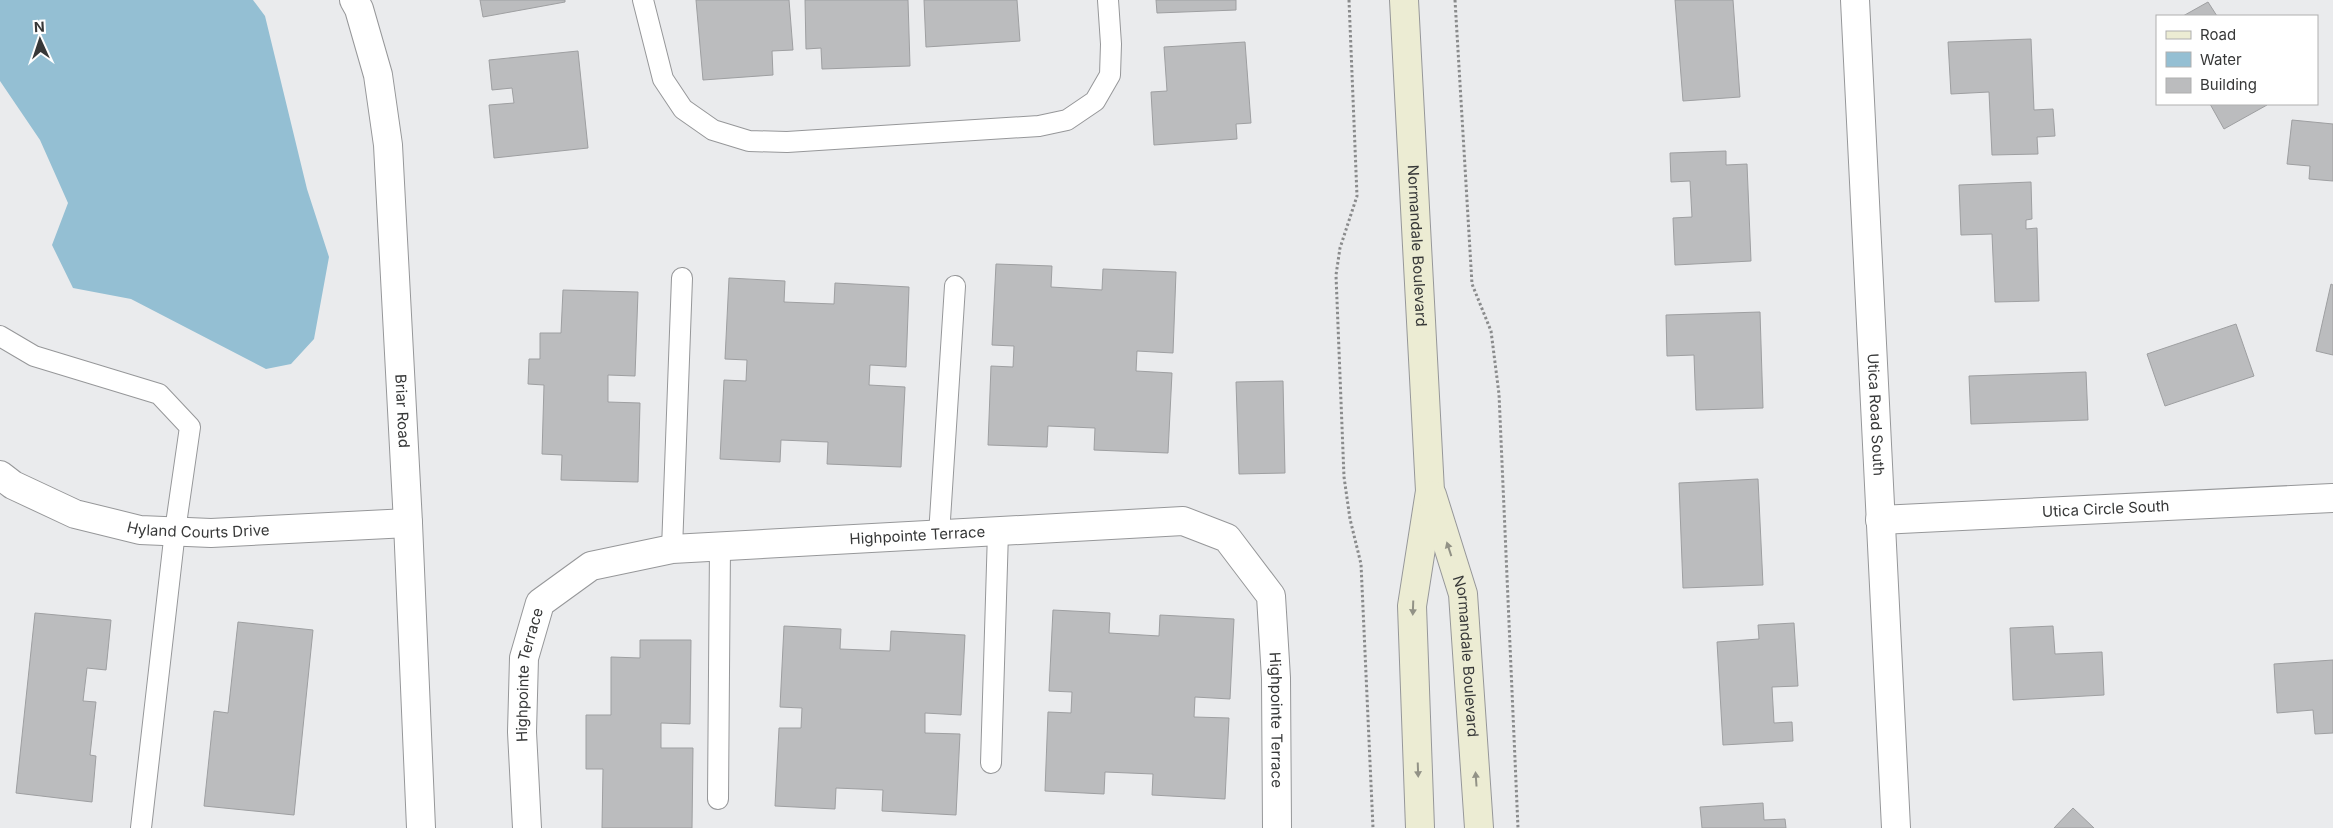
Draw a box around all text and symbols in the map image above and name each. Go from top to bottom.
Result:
north arrow [15,15,65,65]
legend [2156,15,2318,105]
text: N [34,18,45,35]
text: Road [2200,25,2236,44]
text: Water [2200,50,2242,69]
text: Building [2200,75,2257,94]
street label: Normandale Boulevard [1404,164,1431,327]
street label: Utica Road South [1863,353,1889,476]
street label: Briar Road [391,374,414,448]
street label: Utica Circle South [2042,496,2170,521]
street label: Hyland Courts Drive [125,517,270,542]
street label: Highpointe Terrace [849,522,986,548]
one-way arrow [1445,542,1452,557]
street label: Normandale Boulevard [1449,573,1483,738]
one-way arrow [1408,600,1416,616]
street label: Highpointe Terrace [512,605,547,743]
street label: Highpointe Terrace [1265,651,1287,788]
one-way arrow [1414,763,1422,779]
one-way arrow [1471,771,1479,787]

